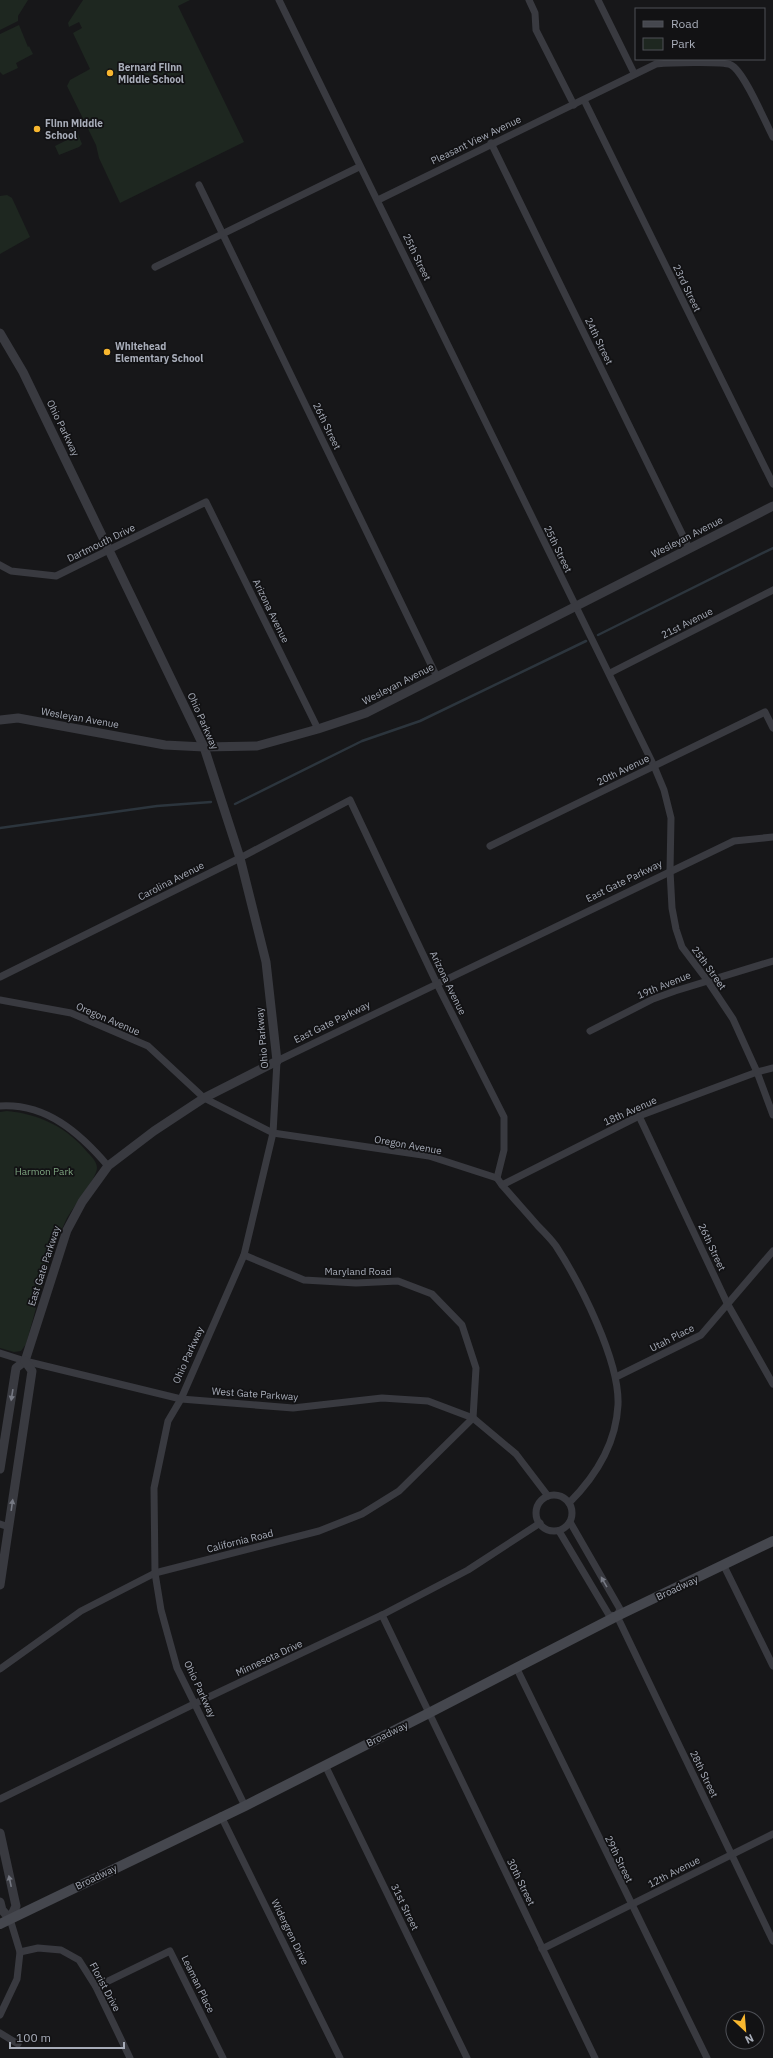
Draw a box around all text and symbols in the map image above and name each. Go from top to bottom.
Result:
legend [635,8,765,60]
text: Road [671,16,699,31]
text: Park [671,36,696,51]
place label: Bernard Flinn Middle School [118,61,184,86]
marker: Bernard Flinn Middle School [105,68,115,78]
street label: Pleasant View Avenue [429,112,524,168]
place label: Flinn Middle School [45,117,103,142]
marker: Flinn Middle School [32,124,42,134]
street label: 25th Street [400,231,434,283]
street label: 23rd Street [670,262,704,314]
street label: 24th Street [582,315,616,367]
place label: Whitehead Elementary School [115,340,203,365]
marker: Whitehead Elementary School [102,347,112,357]
street label: Ohio Parkway [44,398,82,458]
street label: 26th Street [310,400,344,452]
street label: Wesleyan Avenue [649,513,726,561]
street label: Dartmouth Drive [65,521,138,565]
street label: 25th Street [541,523,575,575]
street label: Arizona Avenue [250,577,292,646]
street label: 21st Avenue [659,604,715,642]
street label: Wesleyan Avenue [360,660,437,708]
street label: Ohio Parkway [185,690,221,752]
street label: Wesleyan Avenue [40,705,120,731]
street label: 20th Avenue [595,751,652,788]
street label: East Gate Parkway [584,857,664,905]
street label: Carolina Avenue [136,858,207,903]
street label: 25th Street [689,944,730,993]
street label: Arizona Avenue [427,949,469,1018]
street label: 19th Avenue [635,968,693,1002]
street label: East Gate Parkway [292,998,372,1046]
street label: Oregon Avenue [74,1000,143,1039]
street label: Ohio Parkway [253,1007,271,1069]
street label: 18th Avenue [601,1093,659,1129]
street label: Oregon Avenue [373,1133,443,1157]
park label: Harmon Park [15,1165,74,1178]
street label: 26th Street [695,1221,729,1273]
street label: East Gate Parkway [25,1224,63,1308]
street label: Maryland Road [324,1265,392,1278]
street label: Utah Place [648,1321,697,1355]
street label: Ohio Parkway [170,1324,206,1386]
street label: West Gate Parkway [211,1384,299,1404]
one-way arrow [8,1389,14,1401]
one-way arrow [9,1499,15,1511]
street label: California Road [205,1526,275,1556]
street label: Broadway [654,1573,700,1603]
one-way arrow [601,1576,608,1588]
street label: Minnesota Drive [233,1637,305,1679]
street label: Ohio Parkway [181,1658,219,1720]
street label: Broadway [364,1718,410,1750]
street label: 28th Street [687,1748,721,1800]
street label: 29th Street [602,1833,636,1885]
street label: 12th Avenue [646,1853,703,1891]
street label: 30th Street [504,1856,538,1908]
street label: Broadway [73,1861,119,1893]
one-way arrow [7,1875,13,1887]
street label: 31st Street [388,1882,422,1933]
street label: Widergren Drive [268,1897,312,1968]
street label: Leaman Place [178,1953,218,2015]
street label: Florist Drive [87,1960,124,2014]
north arrow [725,2010,765,2050]
scale bar [10,2024,124,2050]
text: 100 m [16,2030,51,2045]
text: N [743,2031,756,2047]

